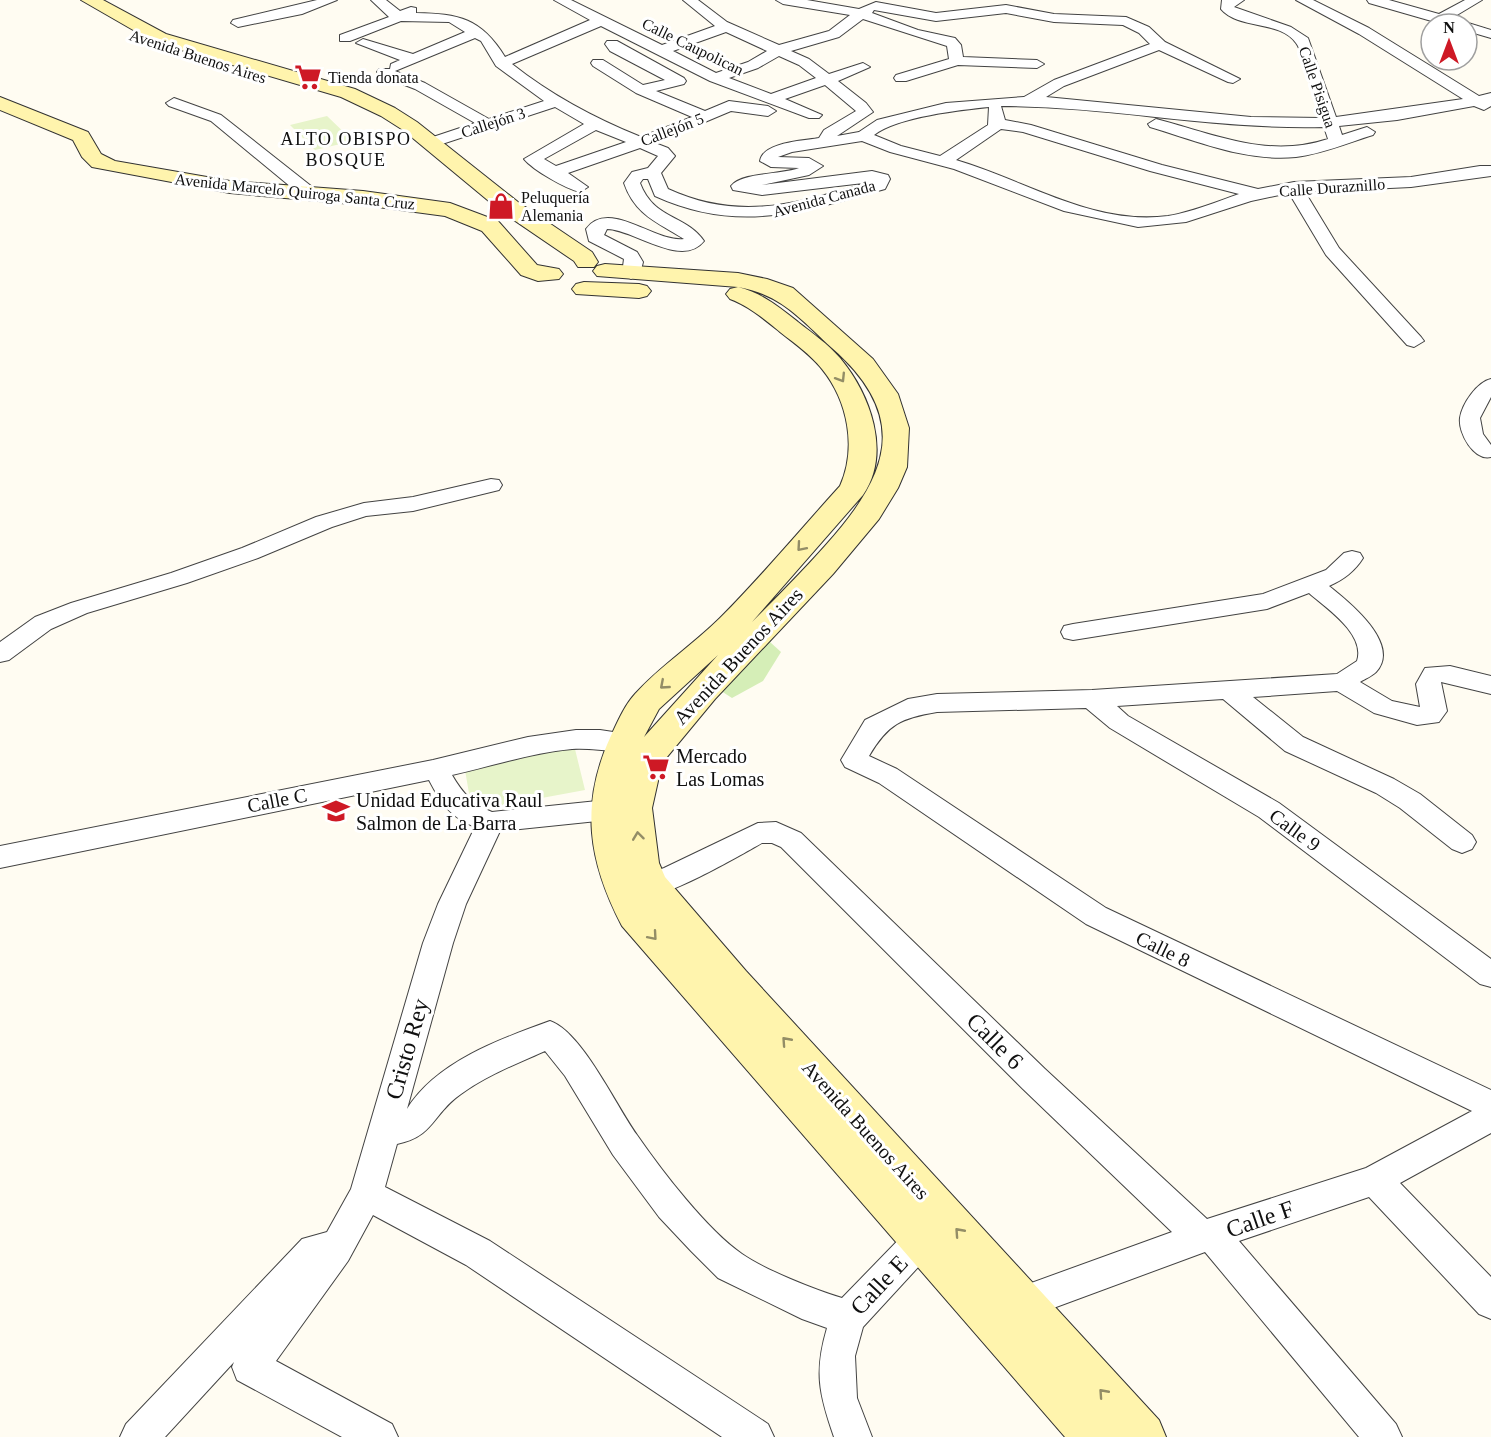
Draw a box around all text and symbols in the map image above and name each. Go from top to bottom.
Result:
north arrow [1419,12,1479,72]
street label: Calle Caupolican [639,15,746,79]
text: N [1443,19,1455,36]
street label: Avenida Buenos Aires [127,26,268,87]
street label: Calle Pisigua [1295,44,1339,130]
supermarket icon: Tienda donata [293,62,323,92]
place label: Tienda donata [328,69,419,86]
street label: Callejón 3 [459,104,528,142]
street label: Callejón 5 [638,110,706,150]
district label: ALTO OBISPO BOSQUE [280,129,412,170]
street label: Avenida Marcelo Quiroga Santa Cruz [174,170,416,214]
street label: Calle Duraznillo [1278,175,1386,200]
street label: Avenida Canada [771,177,877,220]
place label: Peluquería Alemania [521,189,589,224]
shop icon: Peluquería Alemania [486,191,516,221]
one-way arrow [834,372,846,382]
one-way arrow [798,540,809,551]
street label: Avenida Buenos Aires [669,583,807,729]
one-way arrow [660,678,671,689]
place label: Mercado Las Lomas [676,745,765,790]
supermarket icon: Mercado Las Lomas [641,752,671,782]
street label: Calle C [245,783,309,817]
place label: Unidad Educativa Raul Salmon de La Barra [356,789,543,834]
school or university icon: Unidad Educativa Raul Salmon de La Barra [321,796,351,826]
street label: Calle 9 [1265,804,1325,856]
one-way arrow [632,831,644,841]
street label: Calle 8 [1132,927,1194,971]
one-way arrow [646,929,657,940]
street label: Cristo Rey [380,996,434,1102]
street label: Calle 6 [962,1008,1028,1074]
one-way arrow [782,1037,793,1048]
street label: Avenida Buenos Aires [798,1056,934,1204]
street label: Calle F [1223,1195,1297,1243]
one-way arrow [955,1228,966,1239]
street label: Calle E [845,1250,913,1320]
one-way arrow [1099,1390,1110,1400]

